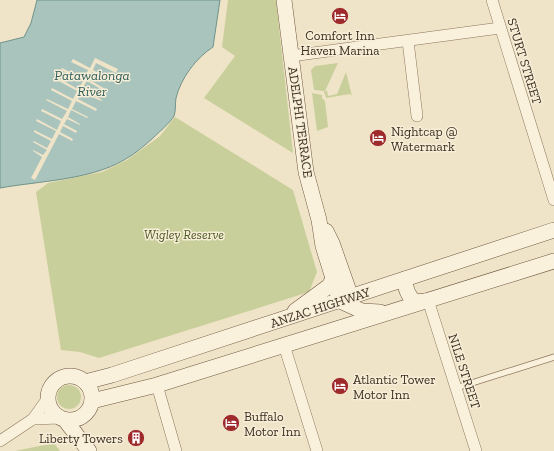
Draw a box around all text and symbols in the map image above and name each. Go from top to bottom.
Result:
hotel icon: Comfort Inn Haven Marina [330,6,350,26]
street label: STURT STREET [504,16,545,106]
place label: Comfort Inn Haven Marina [300,28,380,58]
street label: ADELPHI TERRACE [285,66,316,179]
water label: Patawalonga River [54,67,130,100]
place label: Nightcap @ Watermark [391,124,458,154]
hotel icon: Nightcap @ Watermark [368,128,388,148]
park label: Wigley Reserve [144,227,224,242]
street label: ANZAC HIGHWAY [268,284,372,331]
street label: NILE STREET [445,332,484,410]
place label: Atlantic Tower Motor Inn [353,372,436,402]
hotel icon: Atlantic Tower Motor Inn [330,376,350,396]
place label: Buffalo Motor Inn [244,409,301,439]
hotel icon: Buffalo Motor Inn [221,413,241,433]
building icon: Liberty Towers [126,428,146,448]
place label: Liberty Towers [39,431,123,446]

